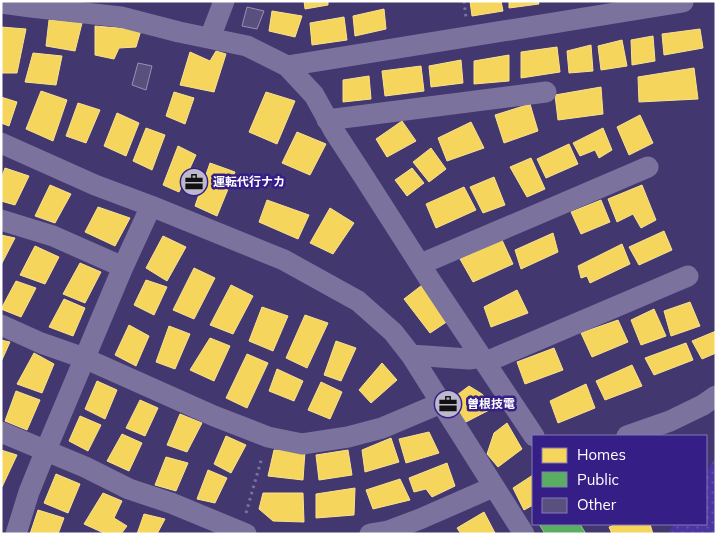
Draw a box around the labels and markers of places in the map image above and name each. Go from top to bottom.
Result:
office icon: 運転代行ナカ [179,167,209,197]
place label: 運転代行ナカ [213,174,285,189]
office icon: 曽根技電 [433,389,463,419]
place label: 曽根技電 [467,396,515,411]

